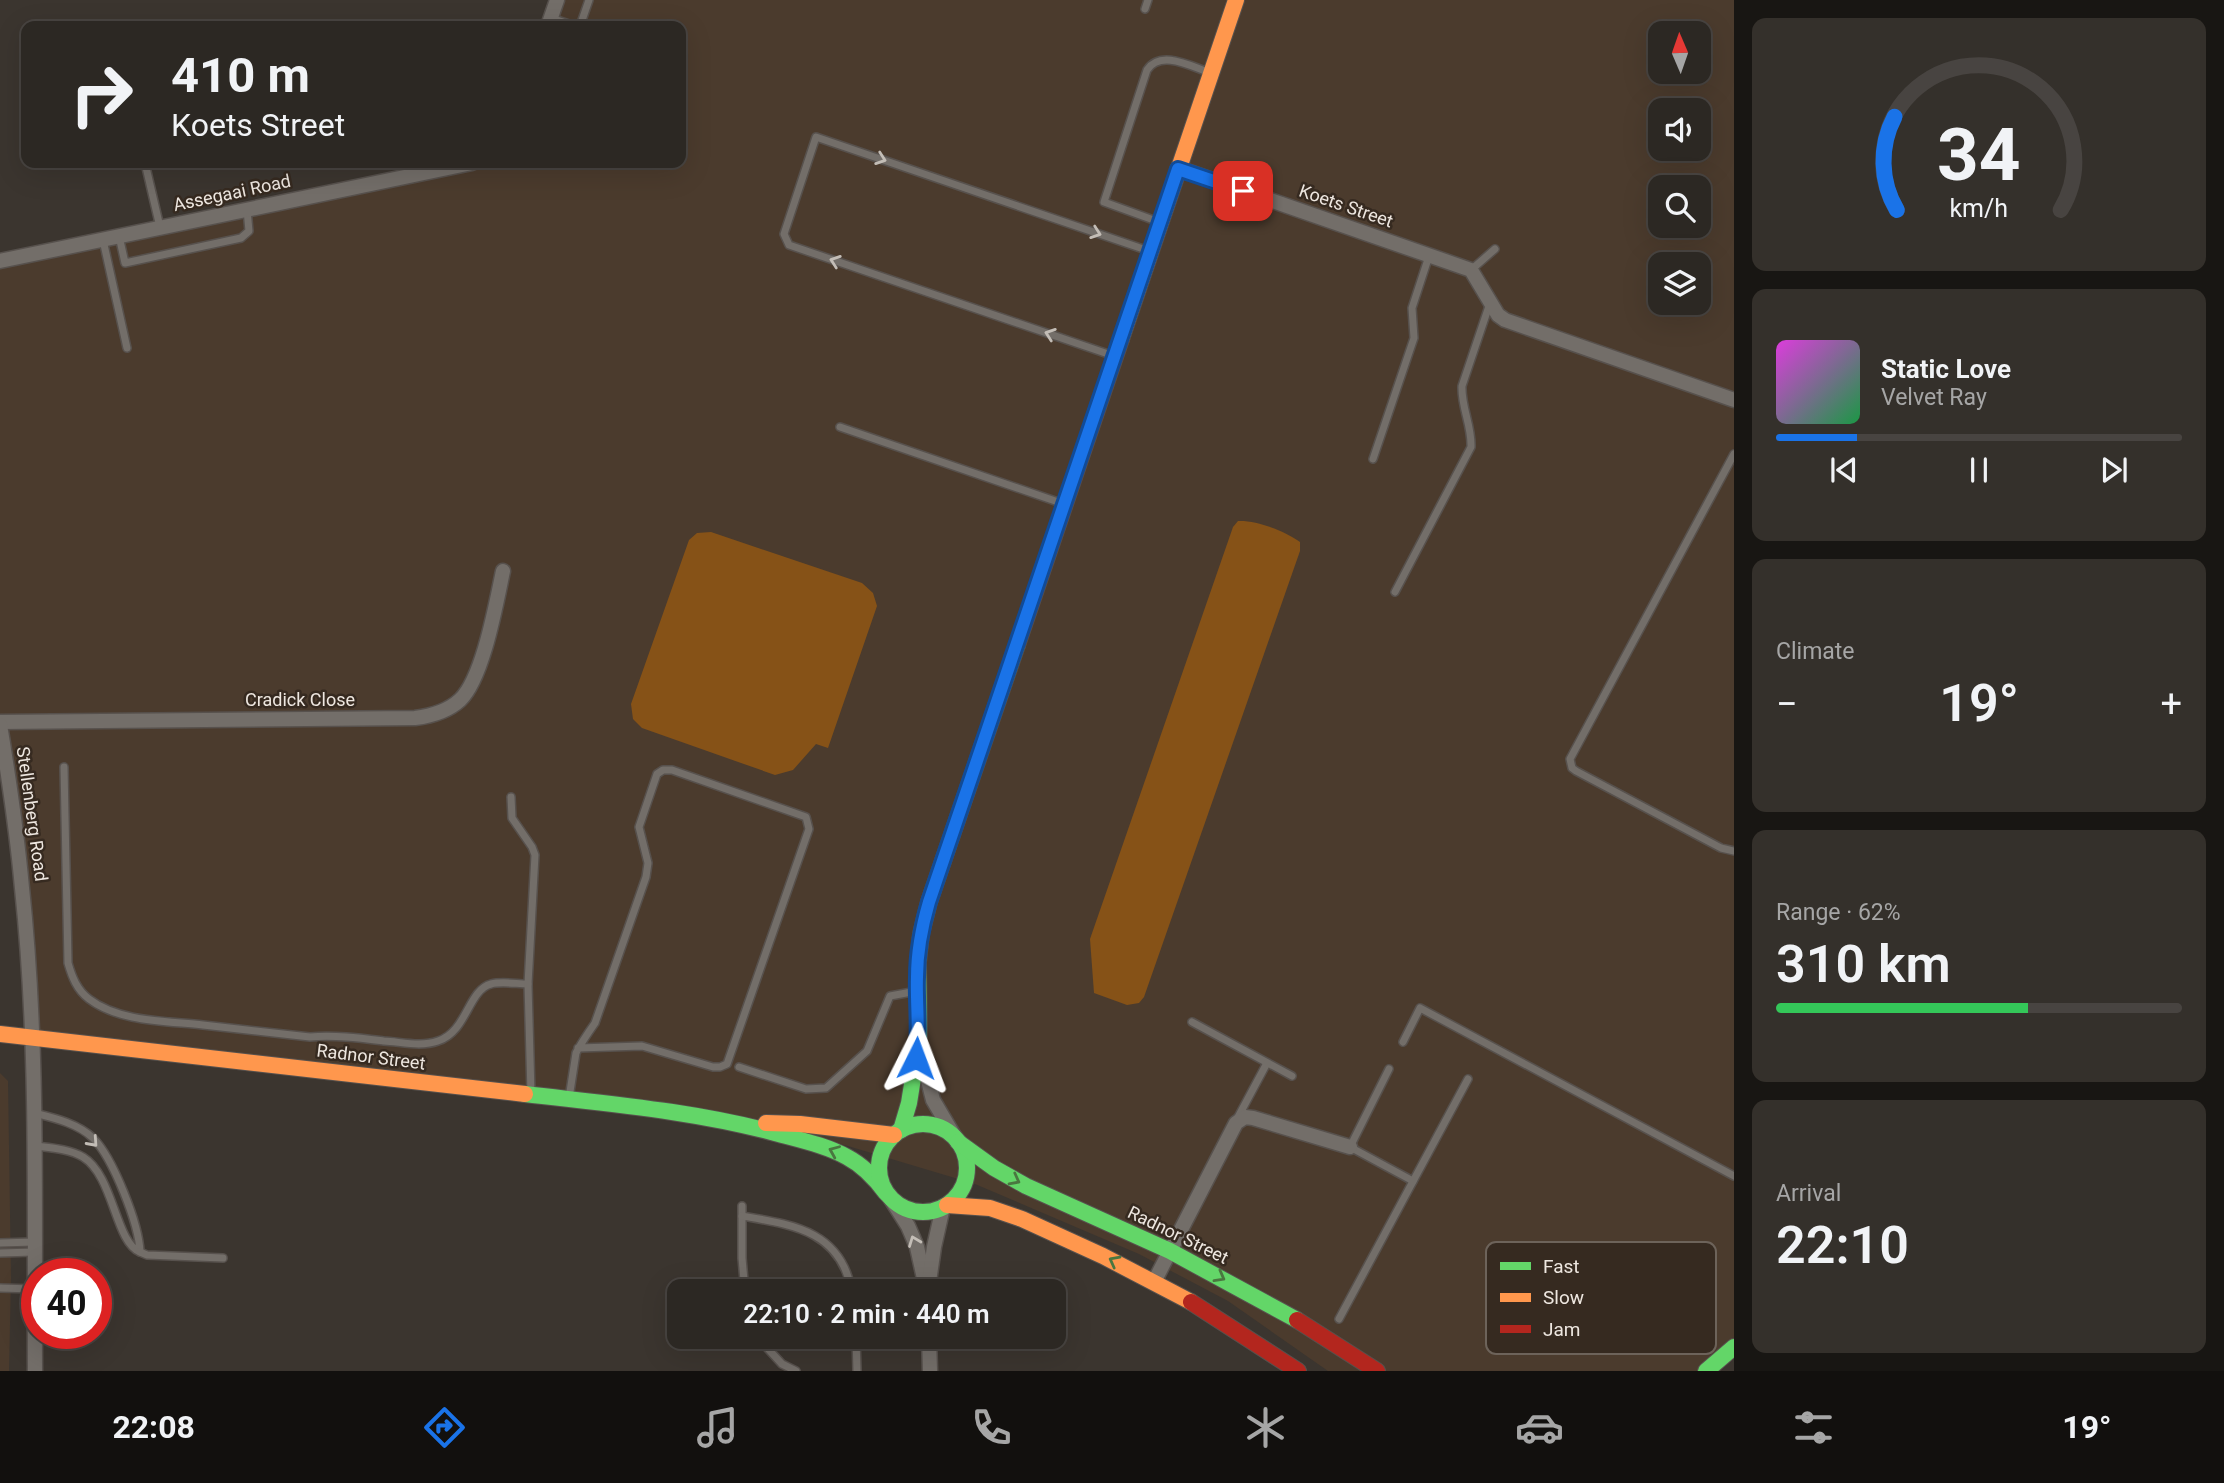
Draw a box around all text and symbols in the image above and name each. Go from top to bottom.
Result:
north arrow [1648,21,1712,84]
map controls [1648,21,1711,315]
text: 410 m [171,47,310,104]
icon: right [56,49,147,140]
button: sound [1648,98,1711,161]
text: Koets Street [171,106,345,144]
text: 34 [1937,113,2021,199]
one-way arrow [874,151,886,165]
pin [1213,161,1273,221]
street label: Assegaai Road [171,170,293,215]
icon: arrive [1224,172,1262,210]
button: search [1648,175,1711,238]
street label: Koets Street [1296,180,1396,231]
text: km/h [1950,194,2008,223]
one-way arrow [1089,225,1102,239]
button: layers [1648,252,1711,315]
one-way arrow [829,254,841,269]
one-way arrow [1044,328,1056,342]
text: Static Love [1881,354,2011,384]
text: Velvet Ray [1881,384,1987,411]
icon: previous [1825,451,1863,489]
icon: pause [1960,451,1998,489]
icon: next [2095,451,2133,489]
text: Climate [1776,638,1855,665]
text: 19° [1939,673,2019,734]
text: − [1776,682,1798,726]
text: + [2160,682,2182,726]
street label: Cradick Close [245,689,355,710]
street label: Stellenberg Road [13,745,52,883]
text: Range · 62% [1776,899,1901,926]
text: 310 km [1776,934,1951,995]
position arrow [879,1021,953,1095]
street label: Radnor Street [316,1039,427,1074]
one-way arrow [85,1133,97,1146]
one-way arrow [829,1145,841,1159]
one-way arrow [1007,1172,1020,1185]
text: Arrival [1776,1180,1841,1207]
street label: Radnor Street [1124,1201,1232,1268]
text: 22:10 [1776,1215,1909,1276]
one-way arrow [909,1236,923,1248]
legend [1486,1242,1716,1354]
text: Fast [1543,1255,1580,1278]
one-way arrow [1108,1256,1121,1269]
speed limit sign: 40 [21,1258,112,1349]
one-way arrow [1213,1269,1225,1282]
text: Slow [1543,1286,1584,1309]
text: 22:10 · 2 min · 440 m [743,1299,990,1329]
text: Jam [1543,1318,1580,1341]
icon: directions [420,1403,469,1452]
icon: music [693,1403,742,1452]
icon: phone [967,1403,1016,1452]
icon: climate [1241,1403,1290,1452]
icon: car [1515,1403,1564,1452]
icon: filters [1789,1403,1838,1452]
text: 22:08 [112,1408,195,1446]
text: 19° [2062,1408,2112,1446]

